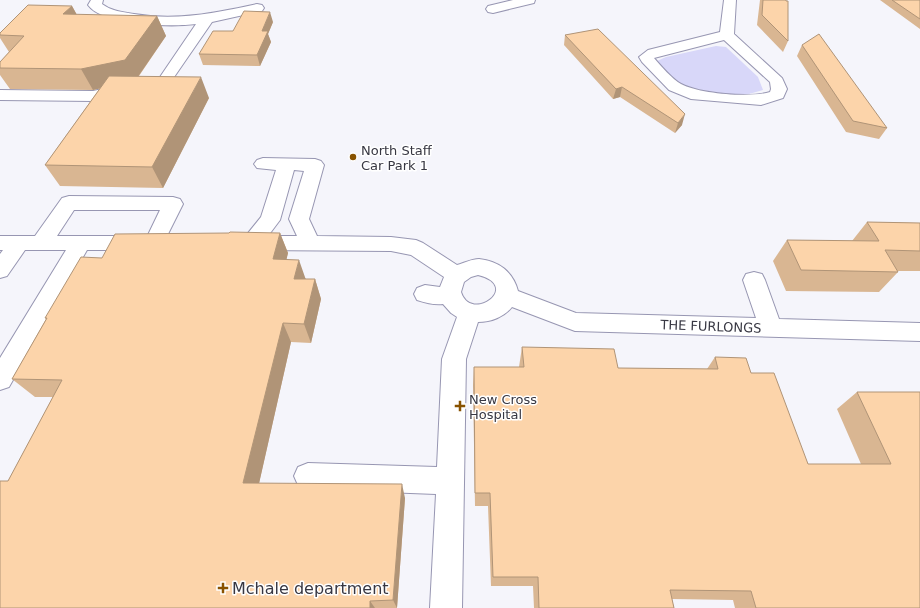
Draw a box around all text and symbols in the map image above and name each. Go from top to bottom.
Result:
place label: North Staff Car Park 1 [361,143,433,173]
marker: North Staff Car Park 1 [348,152,358,162]
street label: THE FURLONGS [659,317,762,336]
place label: New Cross Hospital [469,392,537,422]
marker: New Cross Hospital [454,400,466,412]
place label: Mchale department [232,579,389,598]
marker: Mchale department [217,582,229,594]

